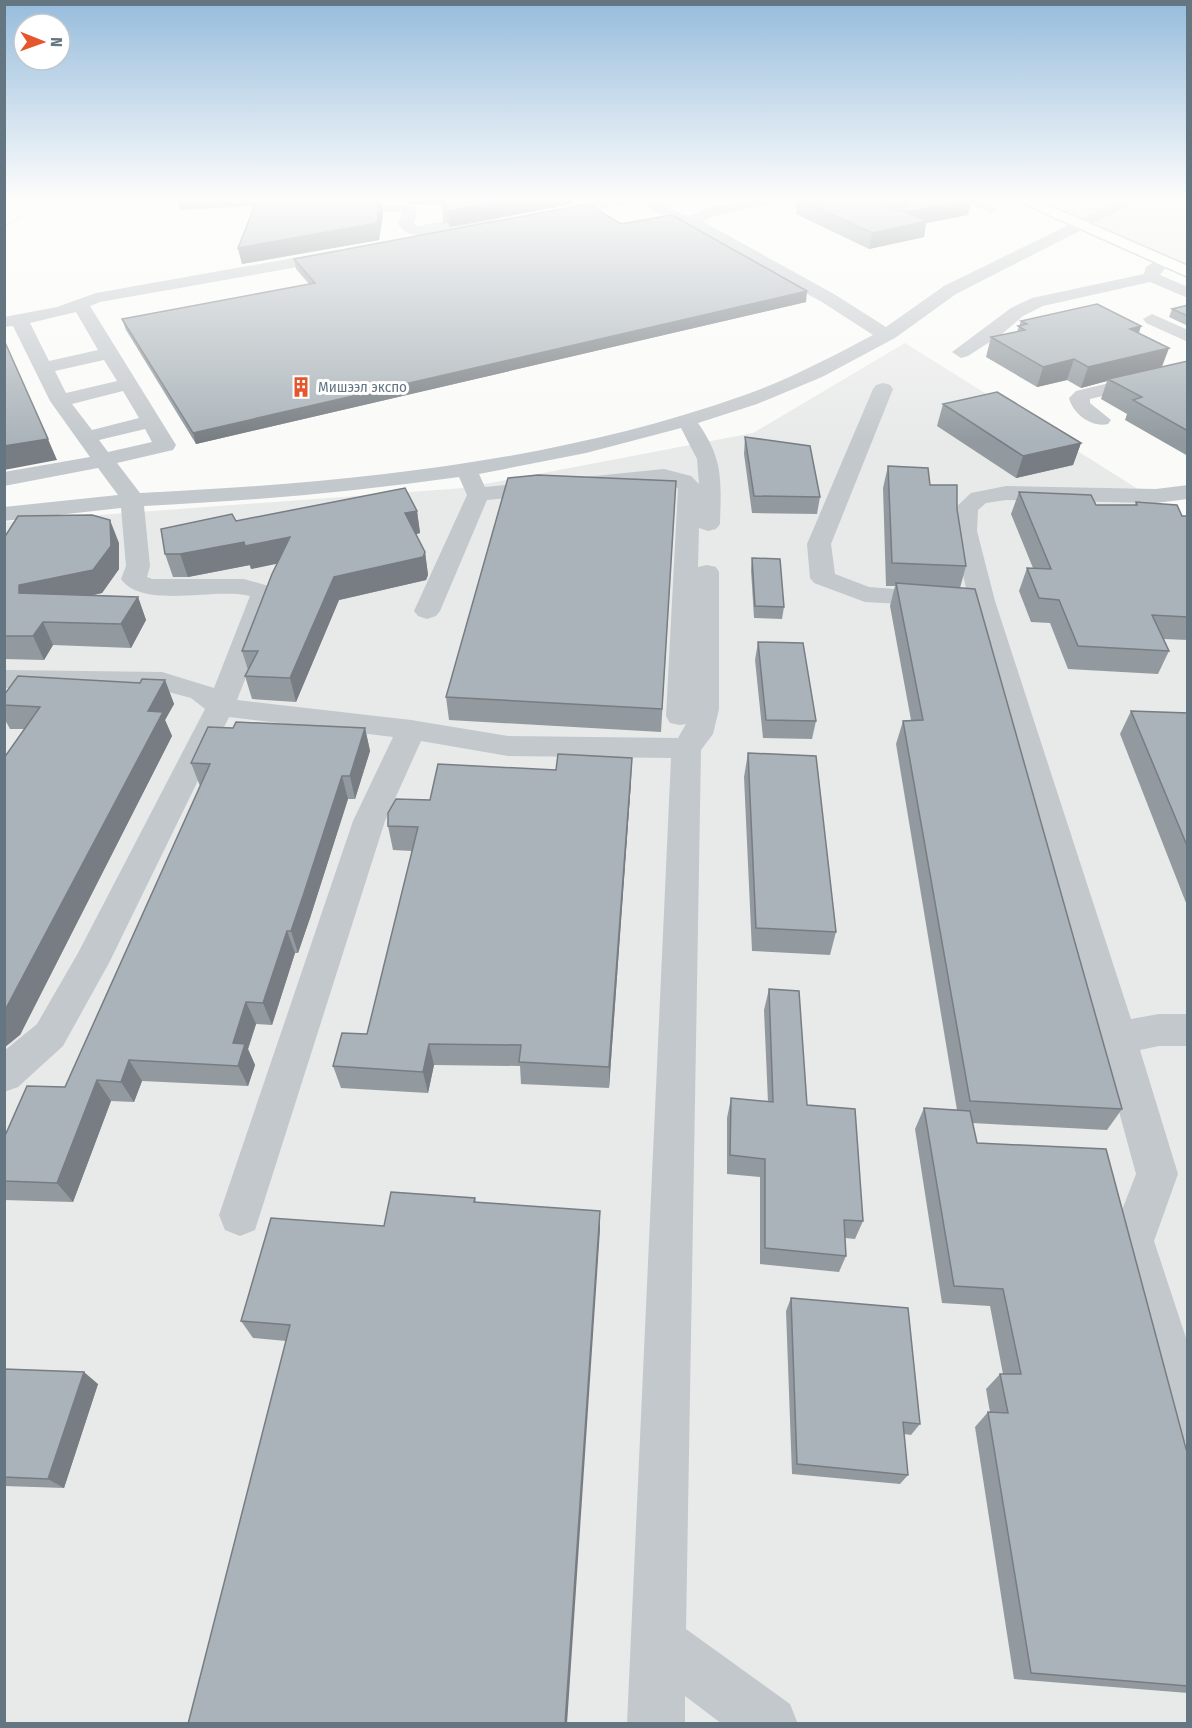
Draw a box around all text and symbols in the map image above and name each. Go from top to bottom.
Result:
north arrow [12,12,72,72]
text: N [47,37,66,47]
building icon: Мишээл экспо [289,375,313,399]
place label: Мишээл экспо [318,378,407,396]

